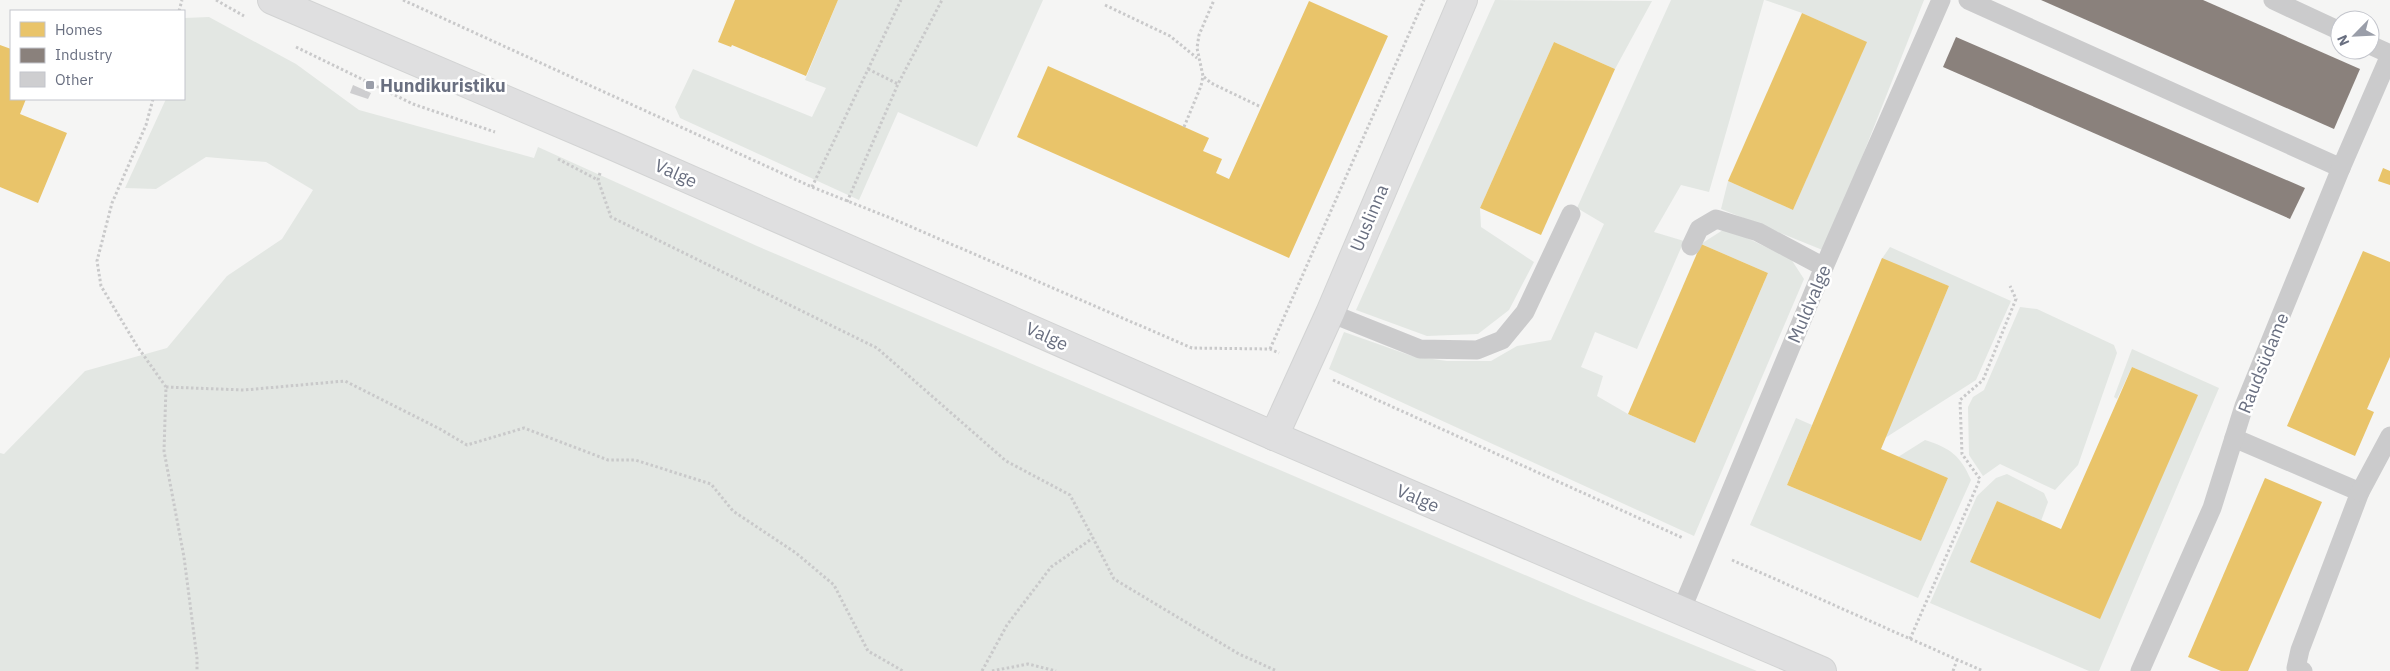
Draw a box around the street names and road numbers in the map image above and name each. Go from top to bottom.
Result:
street label: Valge [651,154,701,193]
street label: Uuslinna [1345,181,1394,255]
street label: Muldvalge [1782,261,1836,347]
street label: Raudsüdame [2232,309,2294,417]
street label: Valge [1022,317,1072,356]
street label: Valge [1393,479,1443,517]

